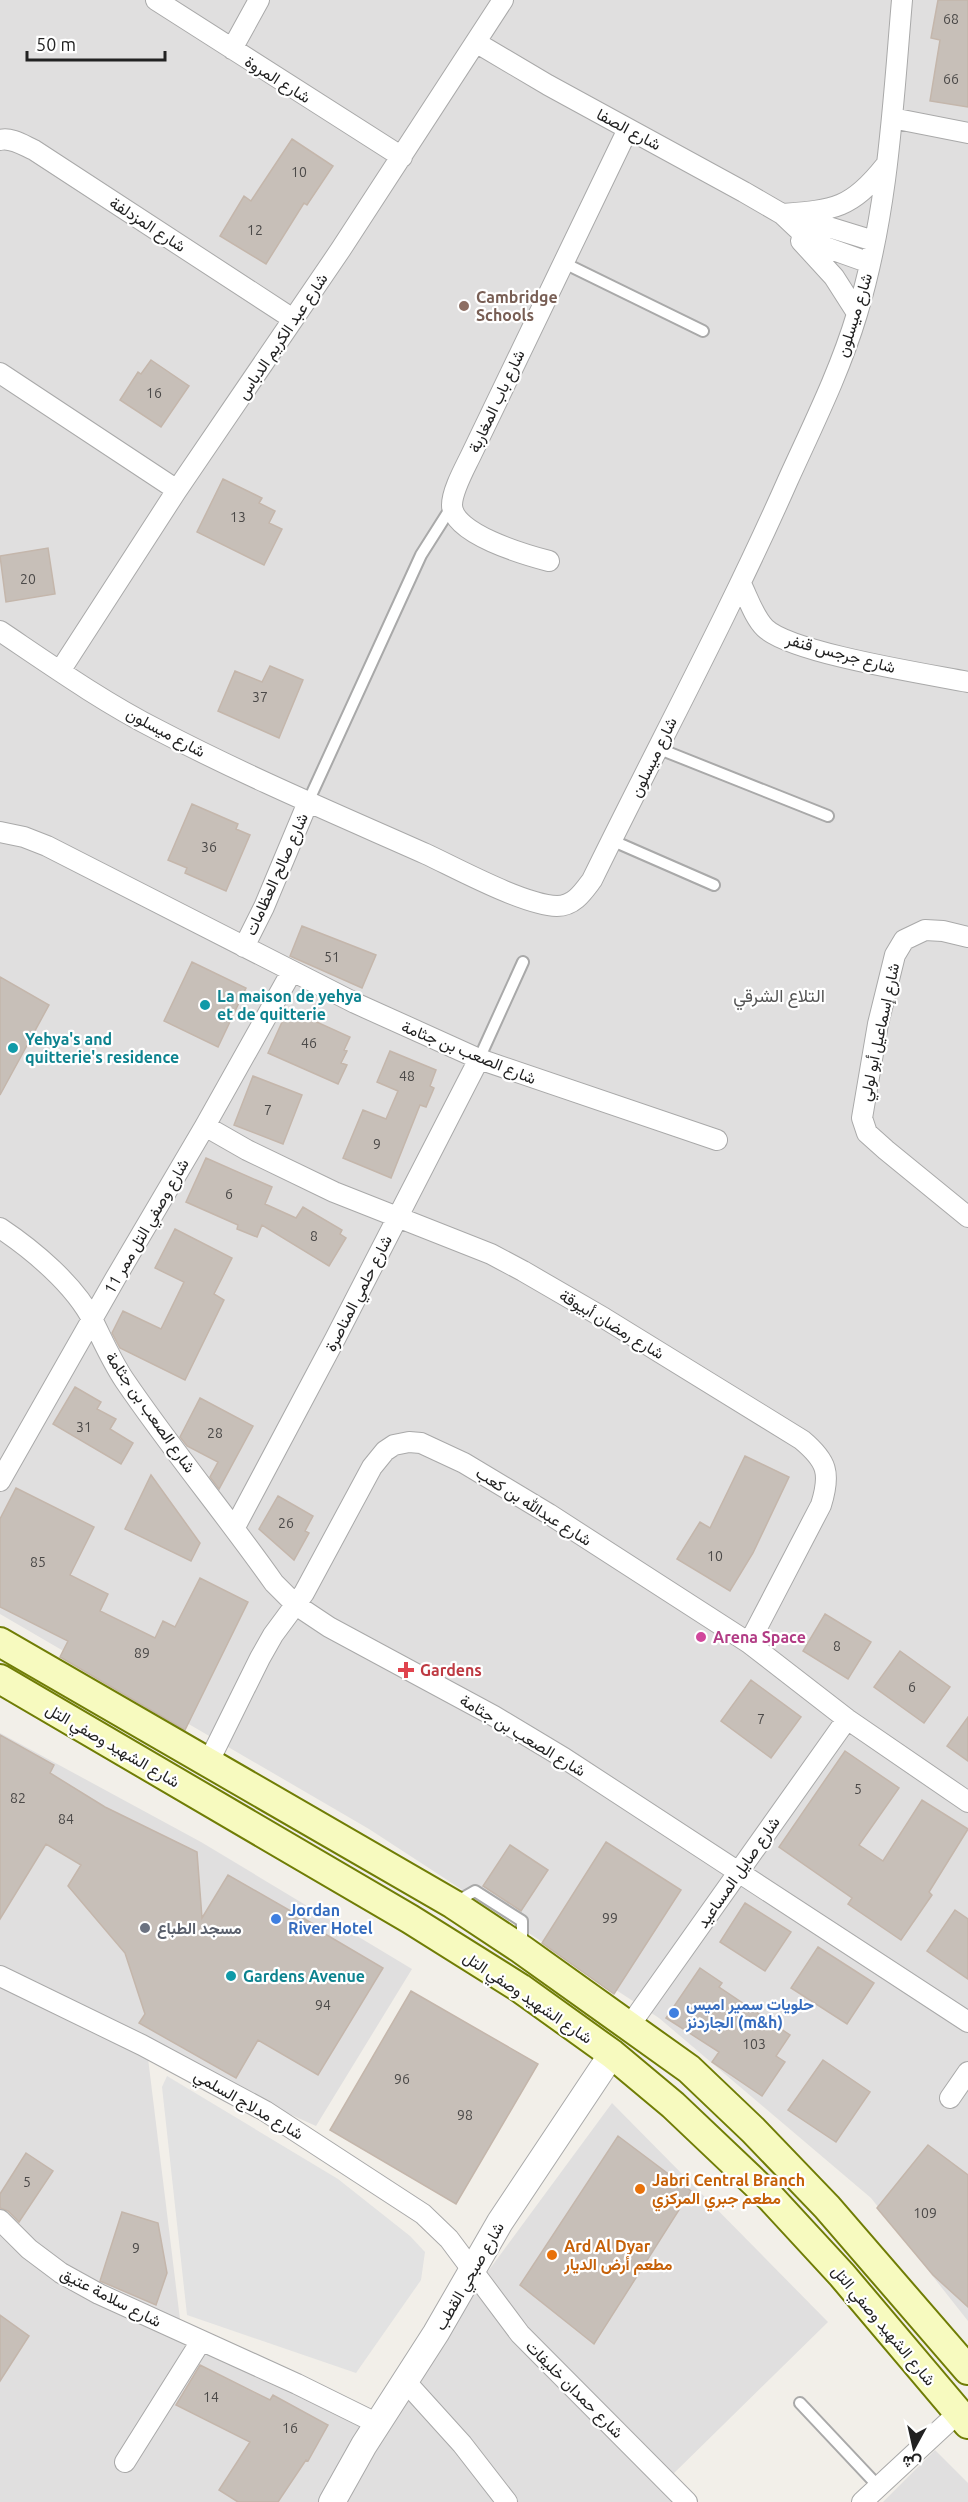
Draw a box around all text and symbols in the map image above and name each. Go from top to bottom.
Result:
house number: 68 [943,11,959,27]
scale bar [27,24,165,62]
text: 50 m [36,34,76,54]
street label: شارع المروة [240,52,314,109]
house number: 66 [943,71,959,87]
street label: شارع الصفا [592,105,664,156]
house number: 10 [291,164,307,180]
street label: شارع المزدلفة [105,193,189,258]
house number: 12 [247,222,263,238]
street label: شارع عبد الكريم الدباس [233,270,333,404]
street label: شارع ميسلون [833,271,878,360]
place label: Cambridge Schools [476,288,558,324]
marker: Cambridge Schools [457,299,471,313]
street label: شارع باب المغاربة [464,347,530,457]
house number: 16 [146,385,162,401]
house number: 13 [230,509,246,525]
house number: 20 [20,571,36,587]
street label: شارع جرجس قنفر [783,629,898,679]
house number: 37 [252,689,268,705]
street label: شارع ميسلون [122,704,209,763]
street label: شارع ميسلون [626,714,683,801]
street label: شارع صالح العظامات [241,810,314,939]
house number: 36 [201,839,217,855]
house number: 51 [324,949,340,965]
street label: شارع إسماعيل أبو لولي [856,961,907,1104]
district label: التلاع الشرقي [733,985,825,1011]
place label: La maison de yehya et de quitterie [217,987,362,1023]
marker: La maison de yehya et de quitterie [198,998,212,1012]
street label: شارع الصعب بن جثامة [398,1017,539,1090]
place label: Yehya's and quitterie's residence [25,1030,179,1066]
house number: 46 [301,1035,317,1051]
marker: Yehya's and quitterie's residence [6,1041,20,1055]
house number: 48 [399,1068,415,1084]
house number: 7 [264,1102,272,1118]
house number: 9 [373,1136,381,1152]
street label: شارع وصفي التل ممر 11 [100,1155,196,1299]
house number: 6 [225,1186,233,1202]
house number: 8 [310,1228,318,1244]
street label: شارع حلمي المناصرة [321,1232,400,1356]
street label: شارع رمضان أبيوقة [555,1286,668,1365]
street label: شارع الصعب بن جثامة [100,1348,199,1478]
house number: 31 [76,1419,92,1435]
house number: 28 [207,1425,223,1441]
street label: شارع عبدالله بن كعب [471,1463,595,1551]
house number: 26 [278,1515,294,1531]
house number: 10 [707,1548,723,1564]
house number: 85 [30,1554,46,1570]
place label: Arena Space [713,1628,806,1646]
marker: Arena Space [694,1630,708,1644]
house number: 8 [833,1638,841,1654]
house number: 89 [134,1645,150,1661]
marker: Gardens [397,1661,415,1679]
place label: Gardens [420,1661,482,1679]
house number: 6 [908,1679,916,1695]
street label: شارع الصعب بن جثامة [455,1690,589,1782]
street label: شارع الشهيد وصفي التل [40,1699,183,1795]
house number: 7 [757,1711,765,1727]
house number: 5 [854,1781,862,1797]
house number: 82 [10,1790,26,1806]
house number: 84 [58,1811,74,1827]
street label: شارع صايل المساعيد [693,1813,785,1933]
place label: Jordan River Hotel [288,1901,373,1937]
house number: 99 [602,1910,618,1926]
marker: Jordan River Hotel [269,1912,283,1926]
place label: مسجد الطباع [157,1919,242,1939]
marker: مسجد الطباع [138,1921,152,1935]
street label: شارع الشهيد وصفي التل [457,1947,596,2051]
place label: Gardens Avenue [243,1967,365,1985]
marker: Gardens Avenue [224,1969,238,1983]
place label: حلويات سمير اميس الجاردنز (m&h) [685,1995,814,2033]
house number: 94 [315,1997,331,2013]
marker: حلويات سمير اميس الجاردنز (m&h) [667,2006,681,2020]
house number: 103 [742,2036,766,2052]
street label: شارع مدلاج السلمي [189,2065,307,2147]
house number: 96 [394,2071,410,2087]
house number: 98 [457,2107,473,2123]
place label: Jabri Central Branch مطعم جبري المركزي [652,2171,805,2212]
house number: 5 [23,2174,31,2190]
marker: Jabri Central Branch مطعم جبري المركزي [633,2182,647,2196]
house number: 109 [913,2205,937,2221]
street label: شارع صبحي القطب [431,2219,512,2336]
place label: Ard Al Dyar مطعم أرض الديار [563,2237,673,2275]
house number: 9 [132,2240,140,2256]
marker: Ard Al Dyar مطعم أرض الديار [545,2248,559,2262]
street label: شارع الشهيد وصفي التل [825,2261,940,2392]
street label: شارع سلامة عتيق [56,2264,164,2333]
street label: شارع حمدان خليفات [520,2337,627,2444]
house number: 14 [203,2389,219,2405]
north arrow [884,2418,944,2478]
house number: 16 [282,2420,298,2436]
text: ش [901,2452,923,2473]

